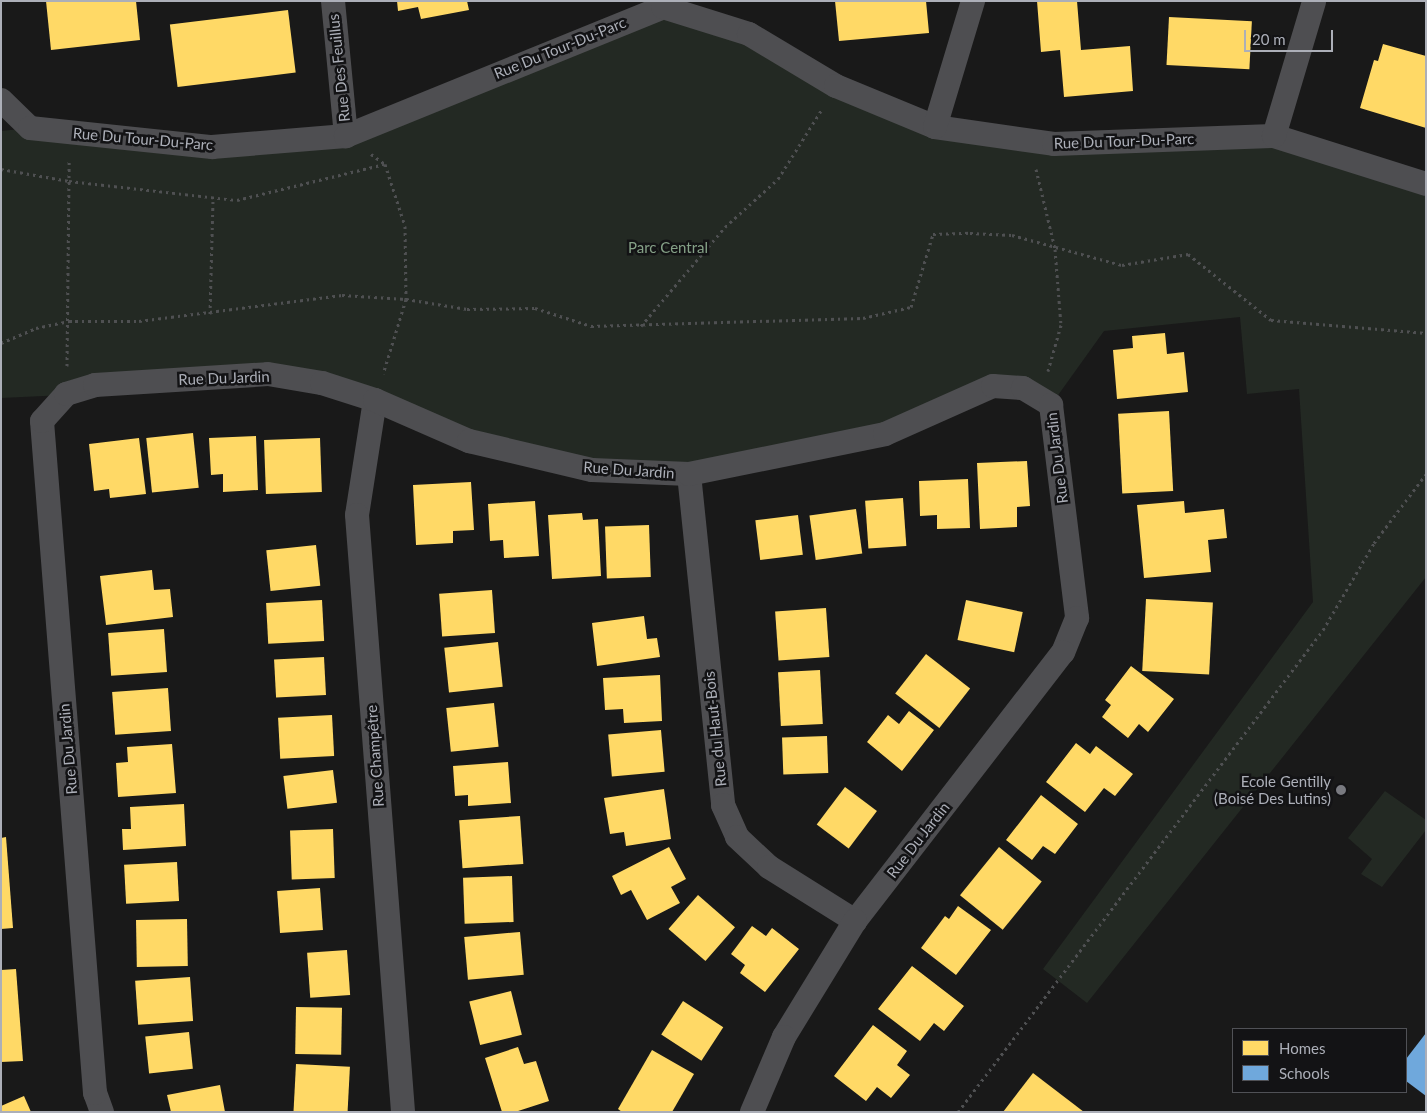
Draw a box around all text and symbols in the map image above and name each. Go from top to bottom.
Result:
street label: Rue Des Feuillus [324,13,354,123]
street label: Rue Du Tour-Du-Parc [491,13,629,83]
scale bar [1247,20,1336,52]
text: 20 m [1252,30,1286,48]
street label: Rue Du Tour-Du-Parc [72,124,214,154]
street label: Rue Du Tour-Du-Parc [1053,130,1195,152]
park label: Parc Central [628,239,708,257]
street label: Rue Du Jardin [178,367,270,389]
street label: Rue Du Jardin [1042,411,1072,505]
street label: Rue Du Jardin [583,458,675,482]
street label: Rue du Haut-Bois [700,670,730,788]
street label: Rue Du Jardin [55,703,81,795]
street label: Rue Champêtre [362,704,388,808]
place label: Ecole Gentilly (Boisé Des Lutins) [1214,772,1331,807]
marker: Ecole Gentilly (Boisé Des Lutins) [1335,784,1347,796]
street label: Rue Du Jardin [883,798,953,882]
legend [1232,1028,1407,1093]
text: Homes [1279,1039,1325,1057]
text: Schools [1279,1064,1330,1082]

